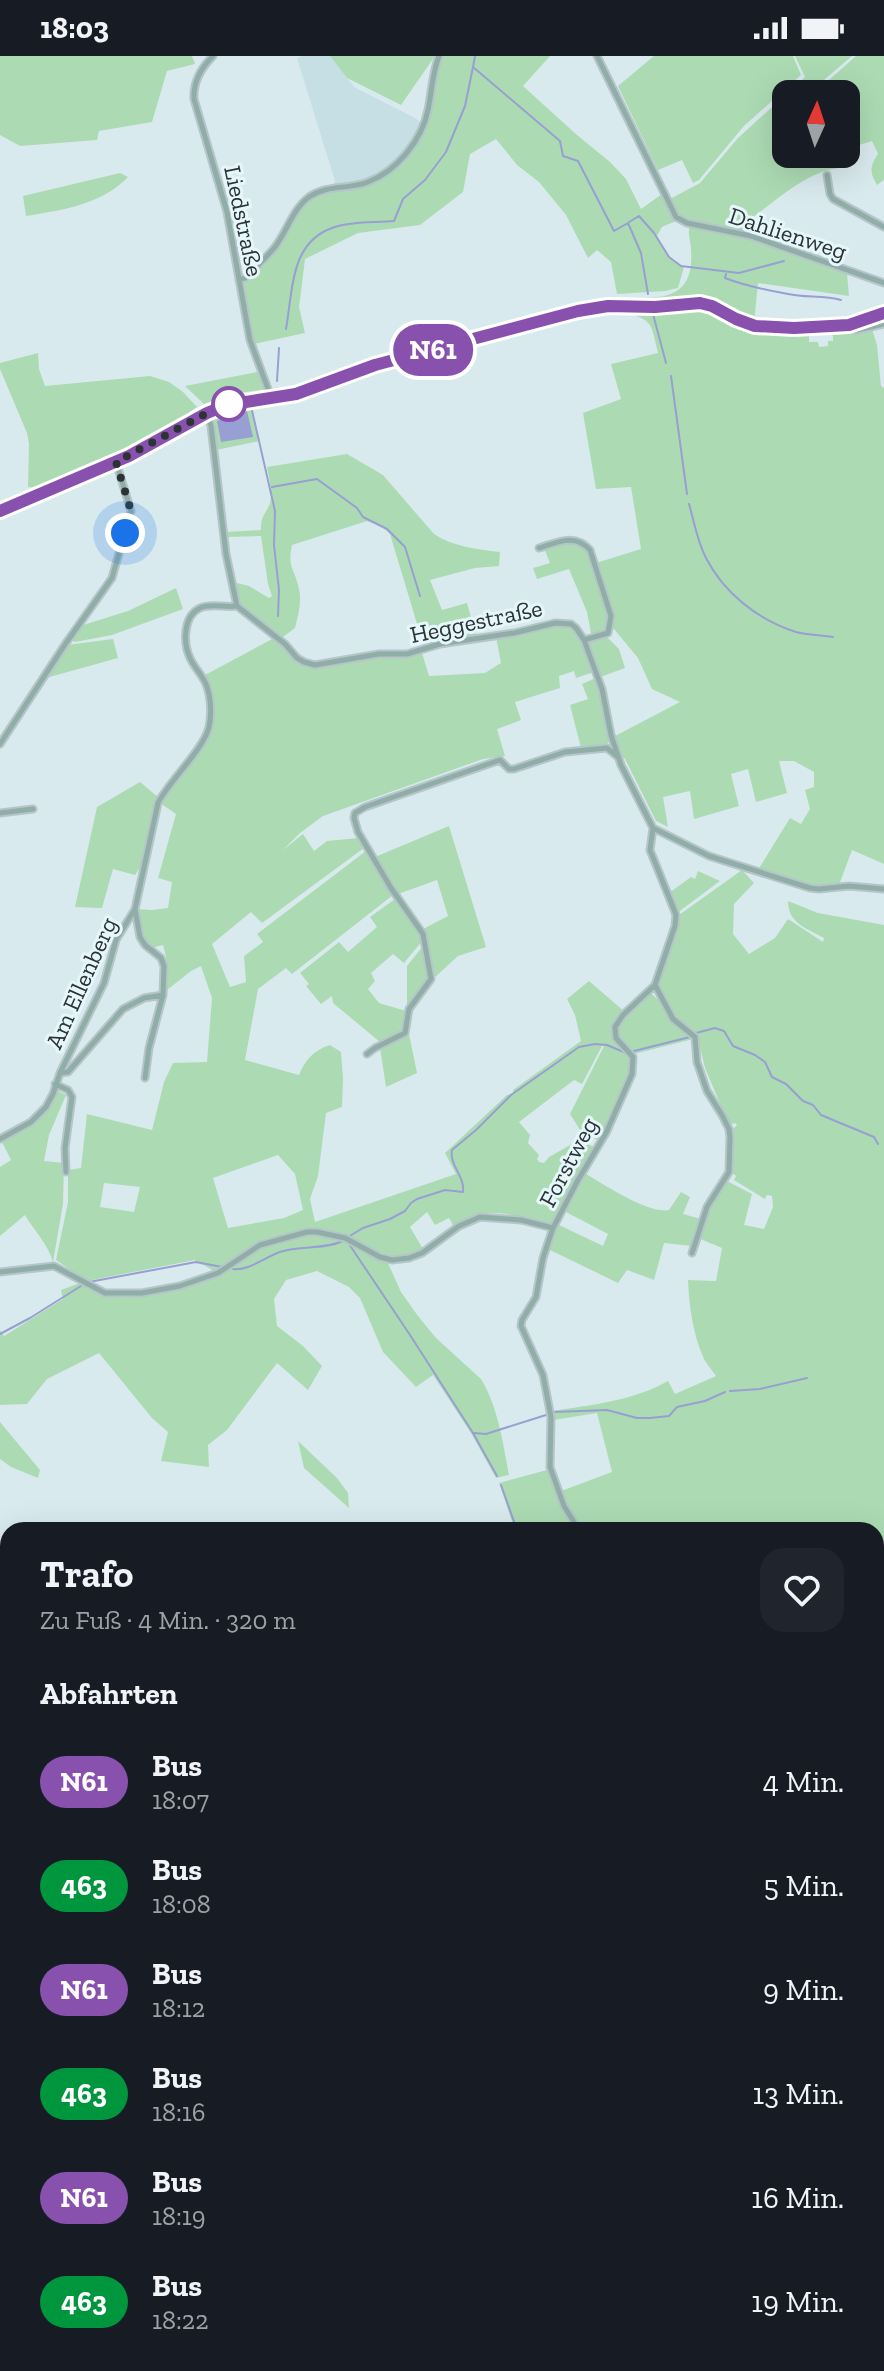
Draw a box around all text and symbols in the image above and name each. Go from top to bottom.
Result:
text: 18:03 [40,10,109,46]
north arrow [772,80,860,168]
map controls [772,80,860,168]
street label: Liedstraße [218,163,270,279]
street label: Dahlienweg [725,200,851,266]
line badge: N61 [387,324,479,376]
text: N61 [409,333,457,366]
unlabelled marker [212,387,246,421]
your location [105,513,145,553]
street label: Heggestraße [407,593,545,649]
street label: Am Ellenberg [39,913,123,1053]
street label: Forstweg [532,1112,604,1212]
button: heart [760,1548,844,1632]
text: Trafo [40,1551,133,1597]
text: Zu Fuß · 4 Min. · 320 m [40,1604,296,1636]
text: Abfahrten [40,1676,178,1712]
text: Bus [152,1748,202,1784]
text: 4 Min. [763,1764,844,1800]
text: N61 [60,1765,108,1798]
text: 18:07 [152,1784,209,1816]
text: Bus [152,1852,202,1888]
text: 5 Min. [763,1868,844,1904]
text: 463 [61,1869,107,1902]
text: 18:08 [152,1888,211,1920]
text: Bus [152,1956,202,1992]
text: 9 Min. [763,1972,844,2008]
text: N61 [60,1973,108,2006]
text: 18:12 [152,1992,205,2024]
text: Bus [152,2060,202,2096]
text: 13 Min. [753,2076,844,2112]
text: 463 [61,2077,107,2110]
text: 18:16 [152,2096,206,2128]
text: Bus [152,2164,202,2200]
text: 16 Min. [751,2180,844,2216]
text: N61 [60,2181,108,2214]
text: 18:19 [152,2200,206,2232]
text: Bus [152,2268,202,2304]
text: 19 Min. [751,2284,844,2320]
text: 463 [61,2285,107,2318]
text: 18:22 [152,2304,209,2336]

